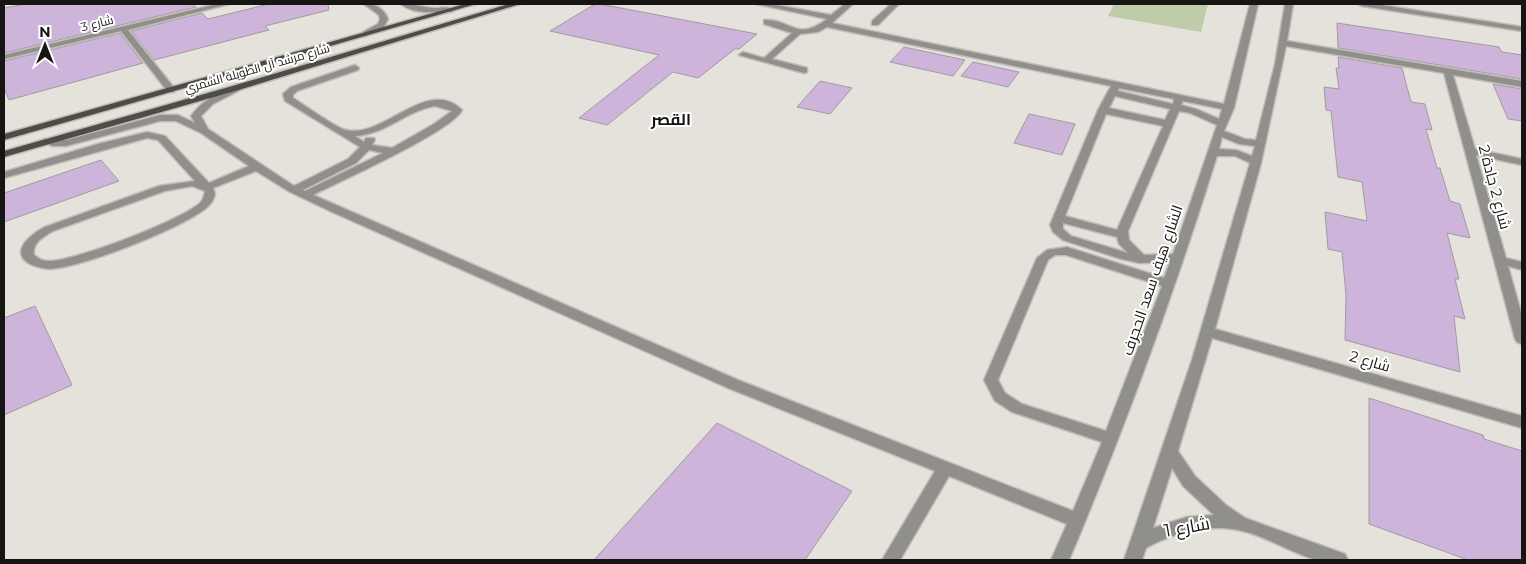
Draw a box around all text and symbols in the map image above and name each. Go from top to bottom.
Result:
street label: شارع 3 [79,12,115,35]
north arrow [20,20,70,70]
text: N [39,23,51,41]
street label: شارع مرشد آل الطويلة الشمري [183,40,332,99]
district label: القصر [650,110,691,129]
street label: شارع 2 جادة 2 [1473,143,1515,232]
street label: الشارع هيف سعد الحجرف [1117,202,1189,358]
street label: شارع 2 [1347,346,1393,378]
street label: شارع 1 [1162,512,1212,543]

